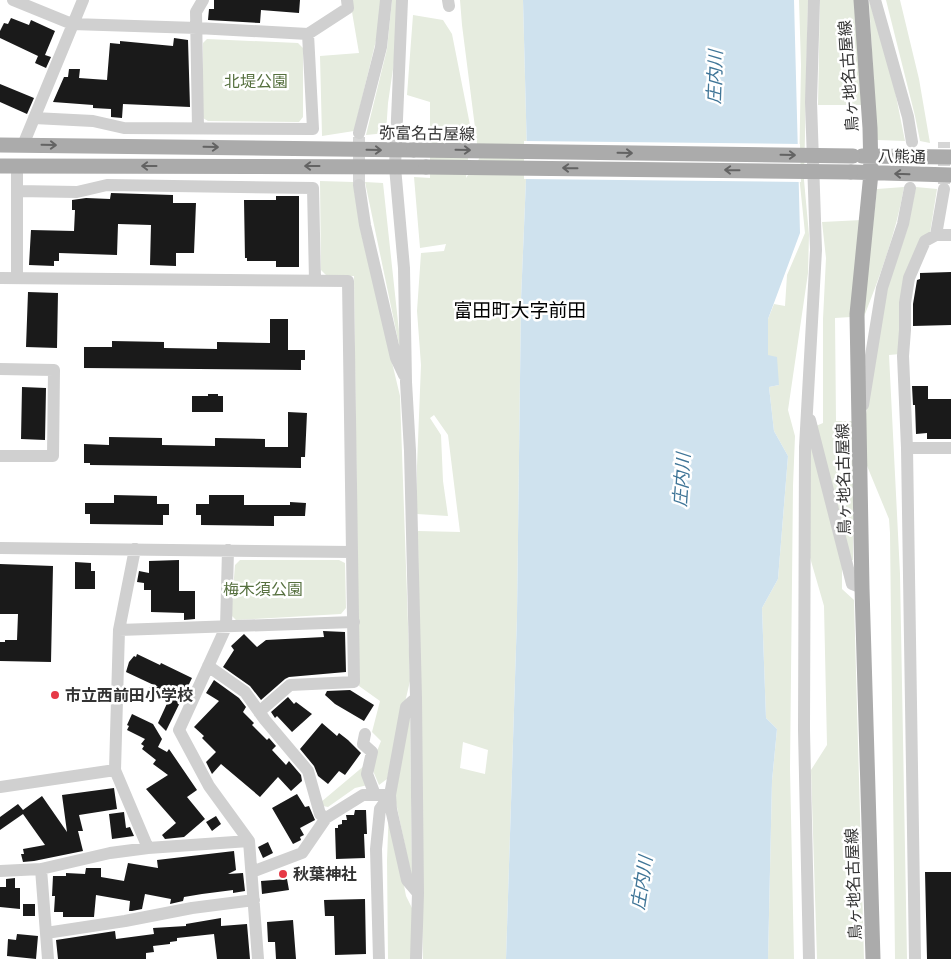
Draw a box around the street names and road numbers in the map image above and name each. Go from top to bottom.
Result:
street label: 鳥ヶ地名古屋線 [835,20,861,132]
street label: 弥富名古屋線 [379,123,475,143]
street label: 八熊通 [878,146,926,166]
street label: 鳥ヶ地名古屋線 [833,423,853,535]
street label: 鳥ヶ地名古屋線 [842,828,864,940]

